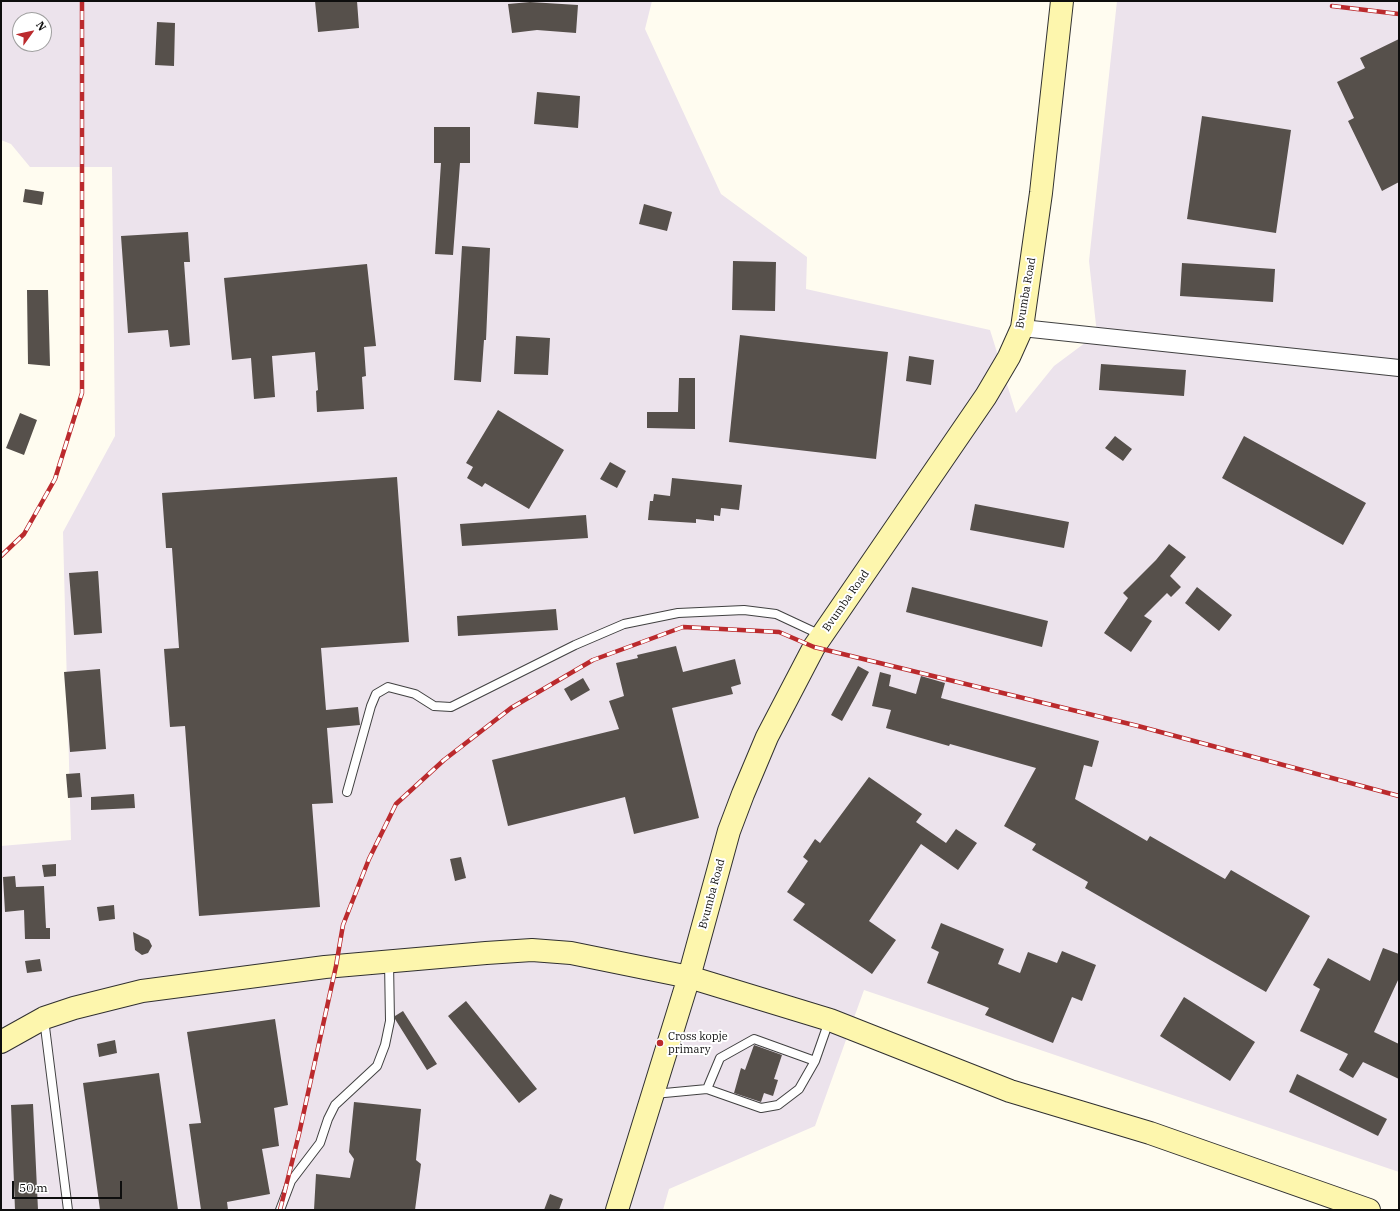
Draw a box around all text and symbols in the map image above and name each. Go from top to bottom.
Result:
north arrow [12,12,52,52]
text: N [33,19,49,33]
street label: Bvumba Road [1013,256,1039,330]
street label: Bvumba Road [820,568,872,634]
street label: Bvumba Road [696,858,728,930]
place label: Cross kopje primary [668,1030,728,1056]
marker: Cross kopje primary [655,1038,665,1048]
scale bar [14,1173,124,1199]
text: 50 m [19,1180,48,1195]

